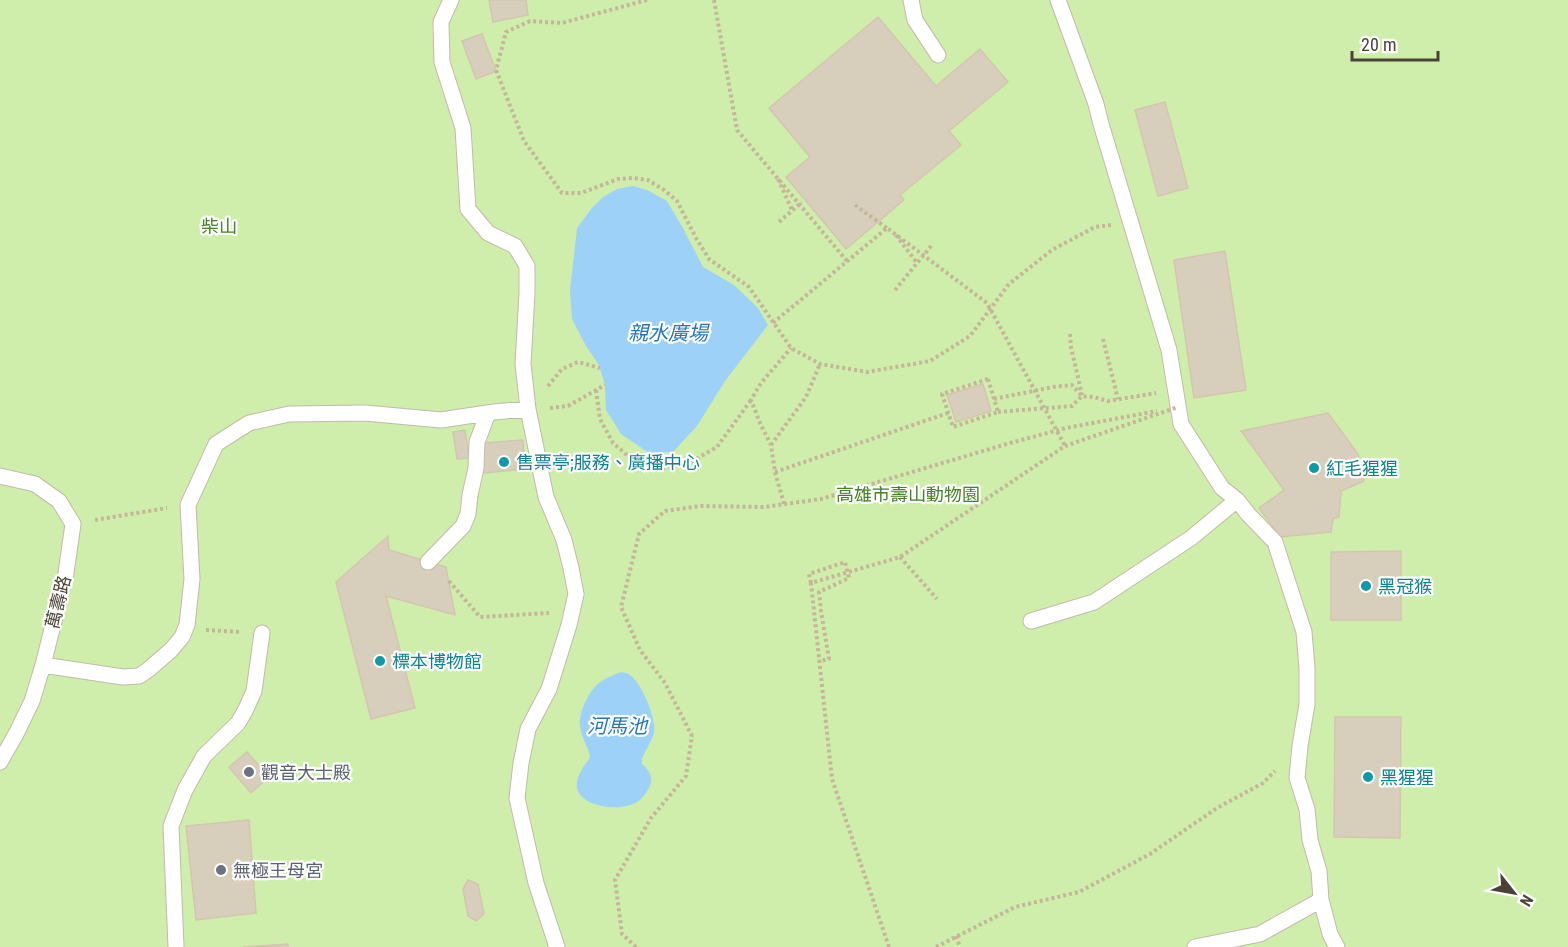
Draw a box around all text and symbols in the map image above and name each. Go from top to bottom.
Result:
scale bar [1352,24,1438,62]
text: 20 m [1361,34,1396,55]
park label: 柴山 [201,216,237,237]
water label: 親水廣場 [628,321,710,345]
place label: 售票亭;服務、廣播中心 [516,452,700,473]
marker: 售票亭;服務、廣播中心 [497,455,511,469]
place label: 紅毛猩猩 [1326,458,1398,479]
marker: 紅毛猩猩 [1307,461,1321,475]
park label: 高雄市壽山動物園 [836,484,980,505]
street label: 萬壽路 [41,573,75,631]
place label: 黑冠猴 [1378,576,1432,597]
marker: 黑冠猴 [1359,579,1373,593]
place label: 標本博物館 [392,651,482,672]
marker: 標本博物館 [373,654,387,668]
water label: 河馬池 [587,714,649,738]
place label: 觀音大士殿 [261,762,351,783]
marker: 觀音大士殿 [242,765,256,779]
place label: 黑猩猩 [1380,767,1434,788]
marker: 黑猩猩 [1361,770,1375,784]
place label: 無極王母宮 [233,860,323,881]
marker: 無極王母宮 [214,863,228,877]
north arrow [1484,863,1544,923]
text: N [1516,891,1537,910]

